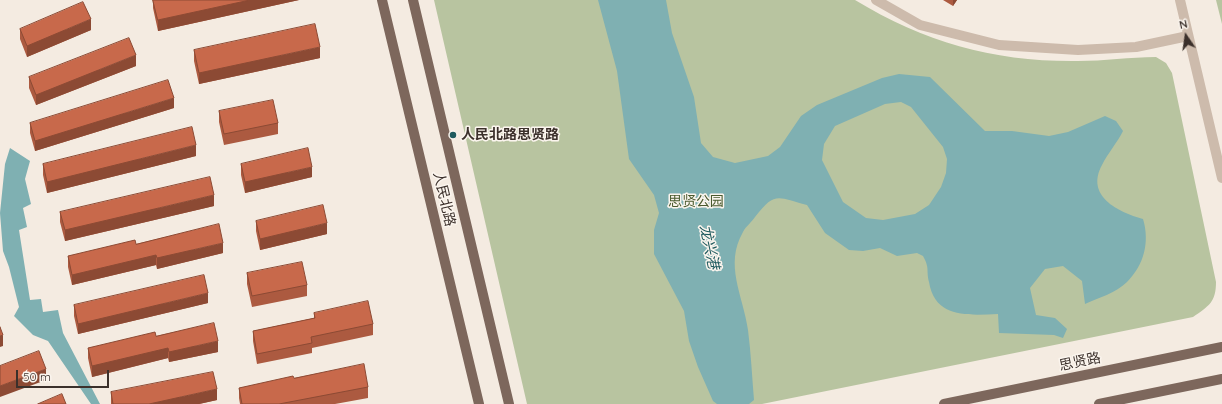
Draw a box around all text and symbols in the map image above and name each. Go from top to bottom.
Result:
north arrow [1166,16,1206,56]
text: N [1178,17,1189,32]
place label: 人民北路思贤路 [461,127,559,143]
marker: 人民北路思贤路 [448,130,458,140]
street label: 人民北路 [430,170,458,228]
park label: 思贤公园 [668,194,724,210]
water label: 龙兴港 [696,223,722,271]
street label: 思贤路 [1058,349,1102,375]
scale bar [18,362,111,388]
text: 50 m [23,369,51,384]

